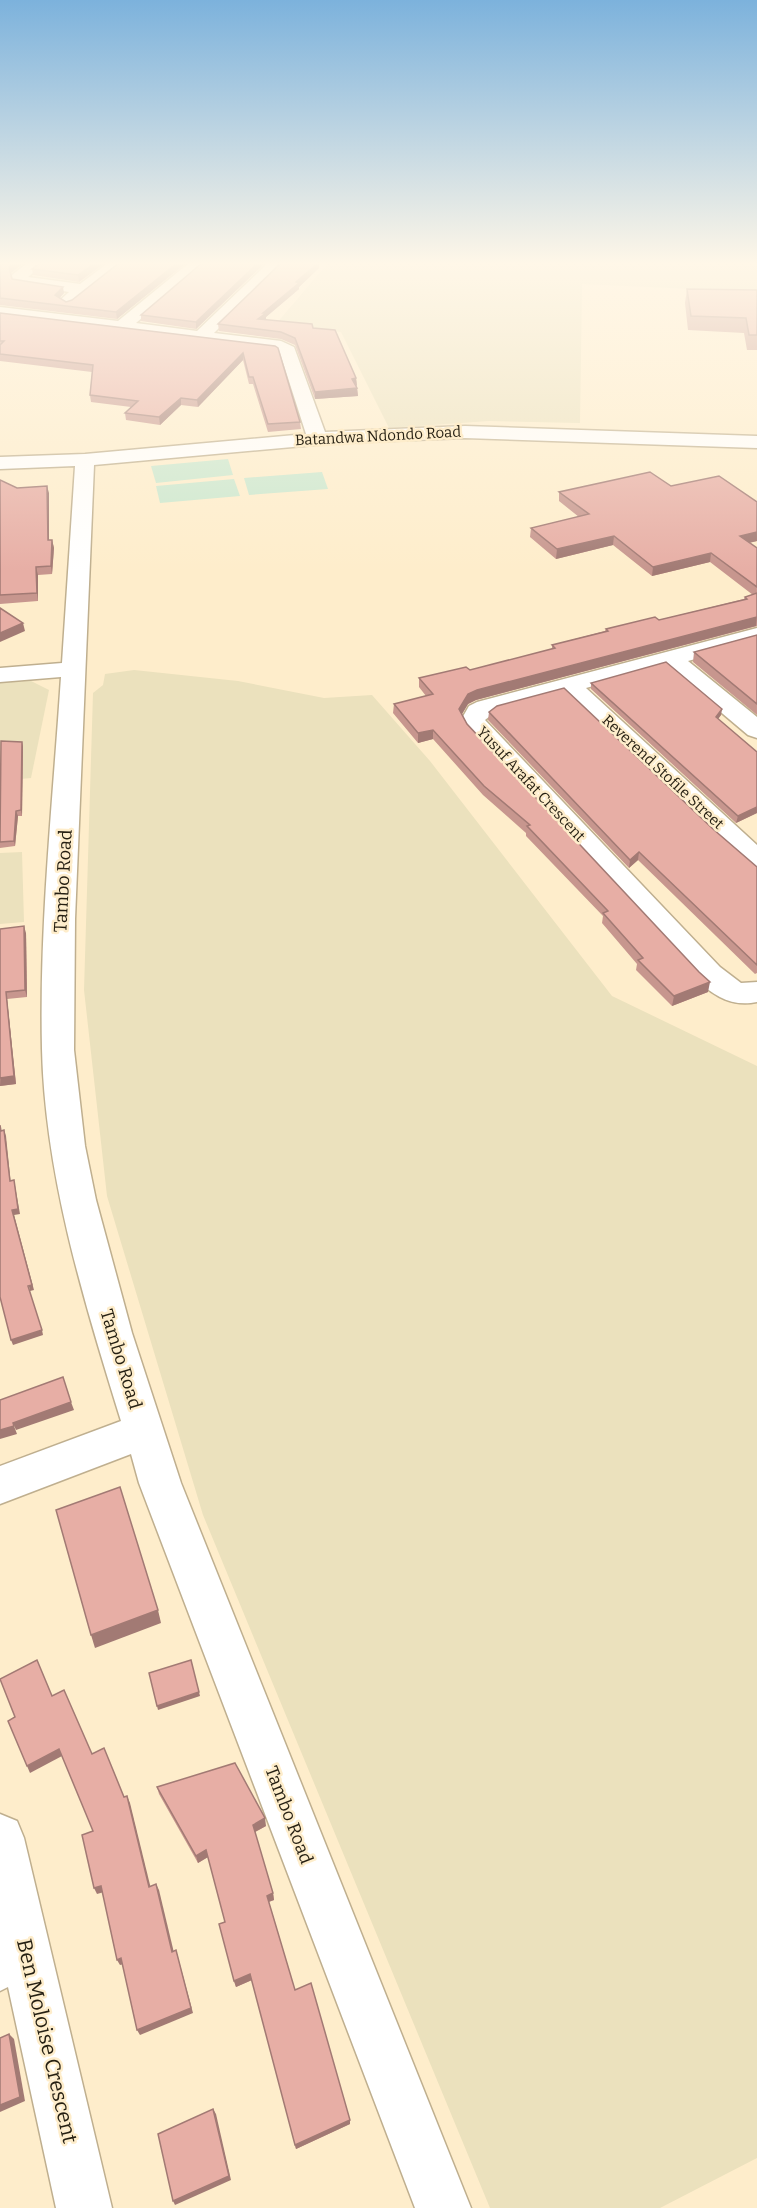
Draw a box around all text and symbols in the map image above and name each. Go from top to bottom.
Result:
street label: Batandwa Ndondo Road [294,423,462,449]
street label: Reverend Stofile Street [599,711,728,833]
street label: Yusuf Arafat Crescent [473,723,589,846]
street label: Tambo Road [49,829,77,933]
street label: Tambo Road [95,1306,147,1412]
street label: Tambo Road [260,1763,318,1867]
street label: Ben Moloise Crescent [11,1936,83,2146]

